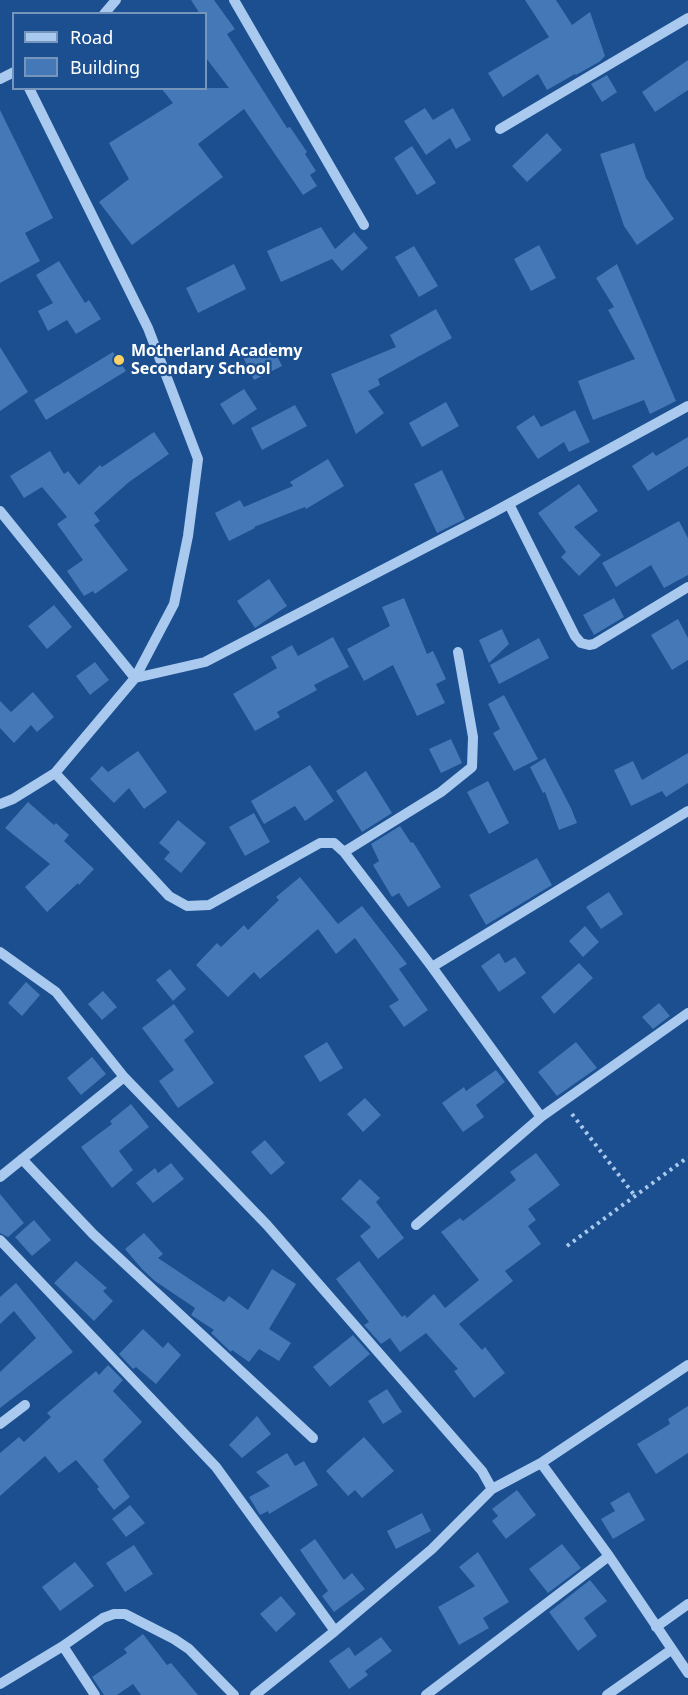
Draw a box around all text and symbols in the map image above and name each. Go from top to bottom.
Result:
legend [12,12,207,90]
text: Road [70,25,113,49]
text: Building [70,55,140,79]
place label: Motherland Academy Secondary School [131,341,302,379]
marker: Motherland Academy Secondary School [112,353,126,367]

